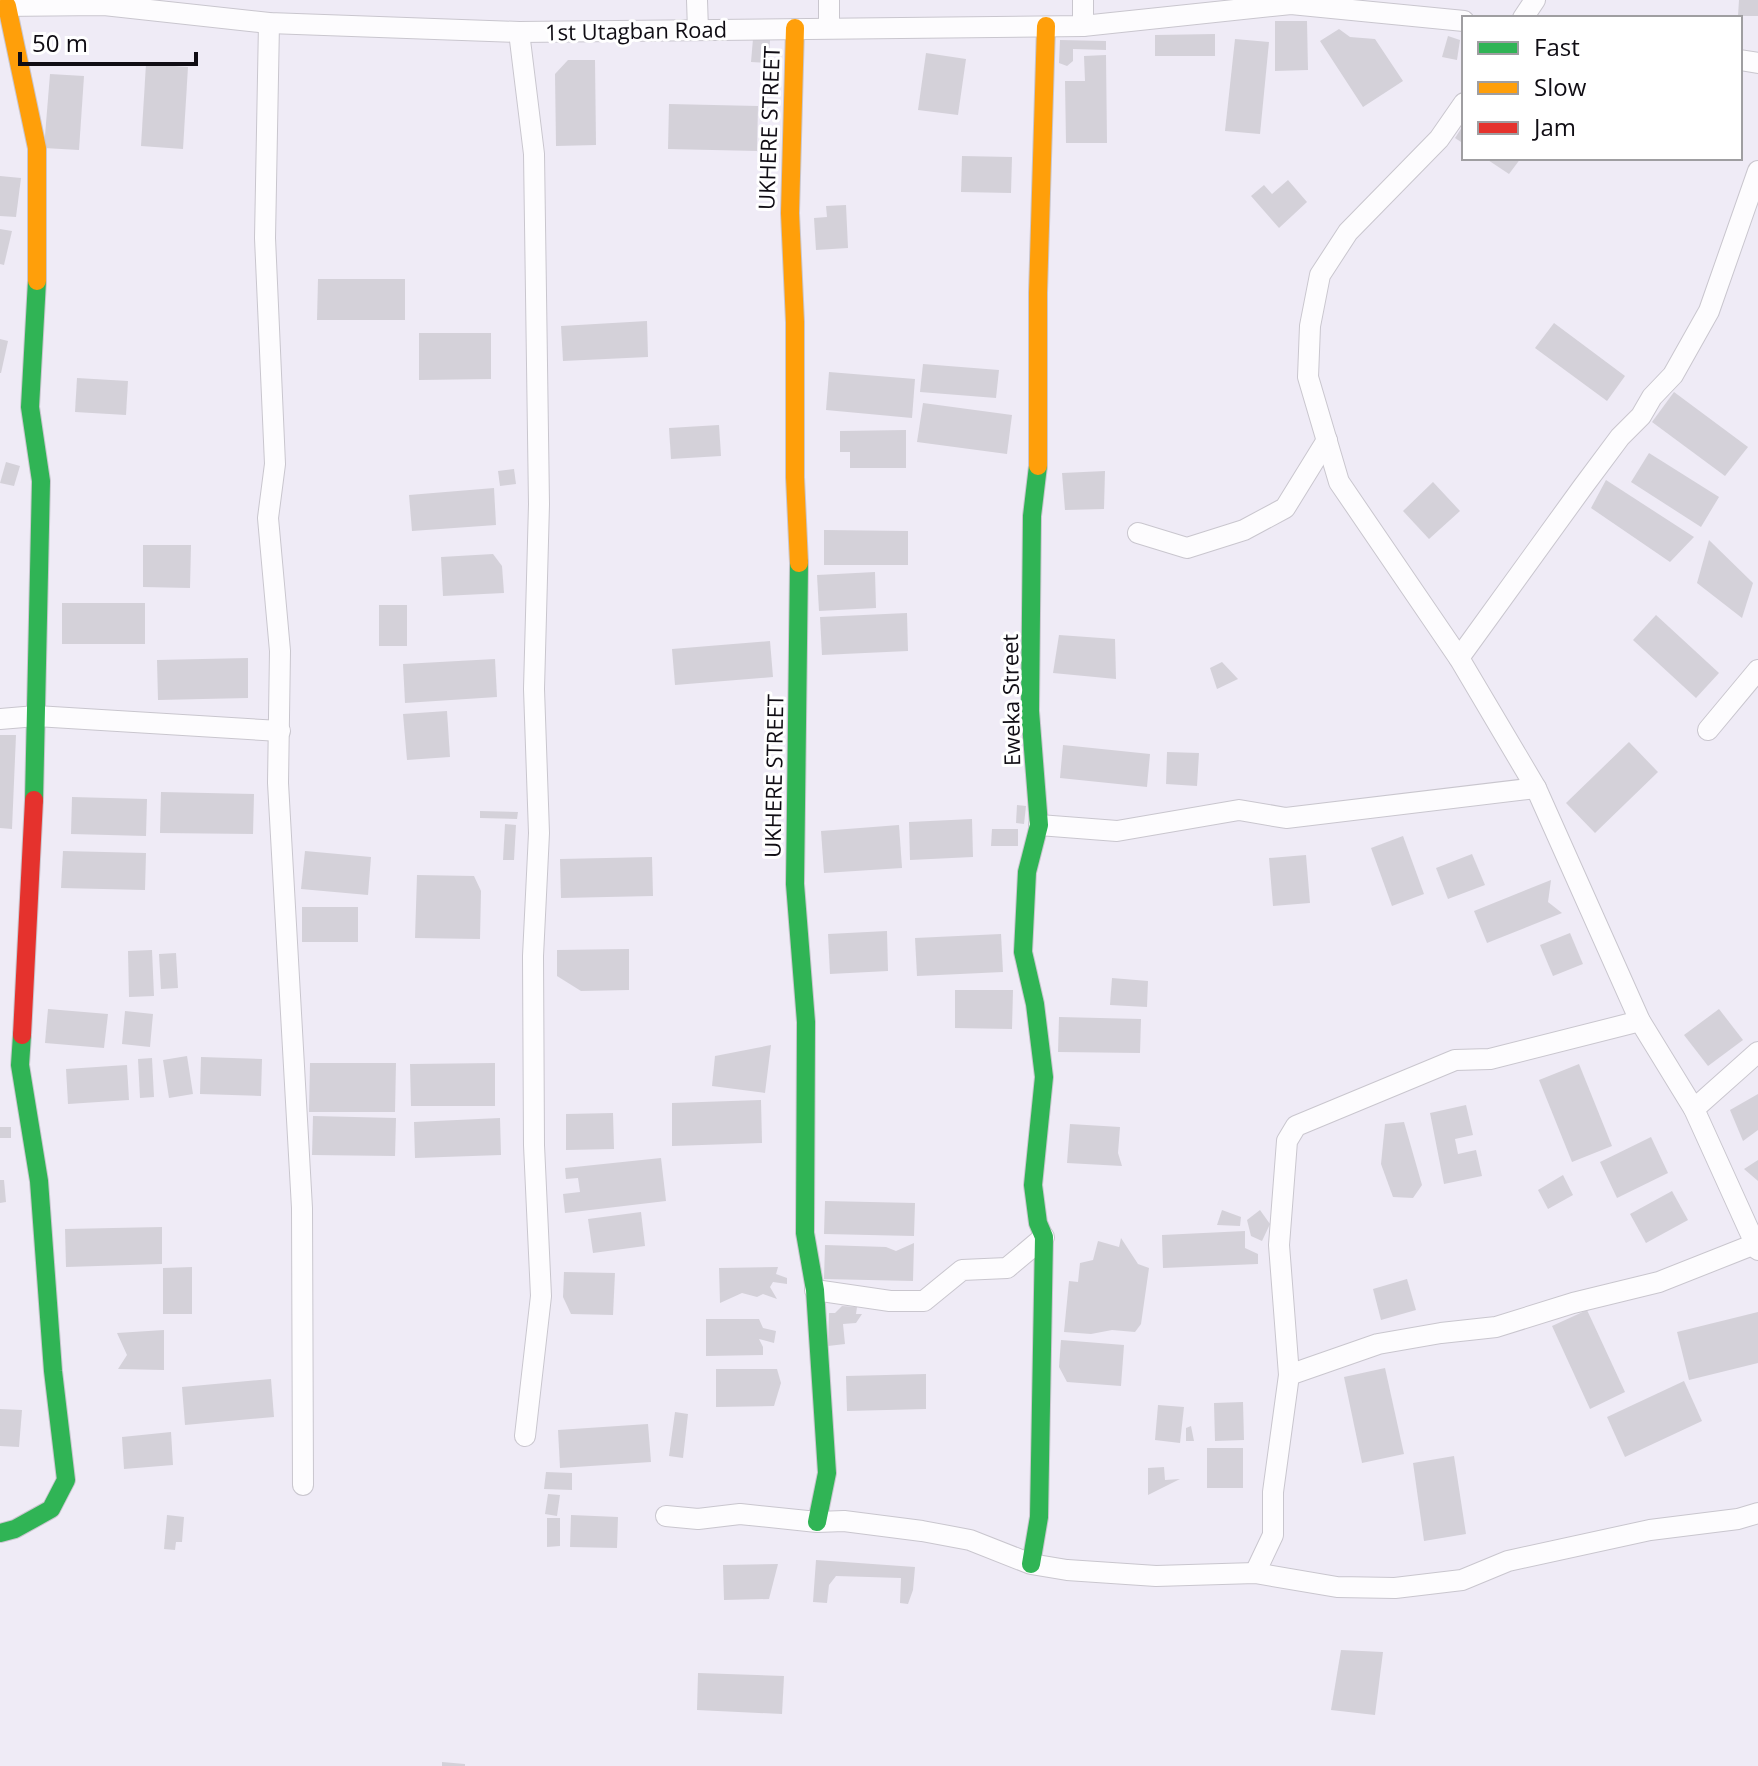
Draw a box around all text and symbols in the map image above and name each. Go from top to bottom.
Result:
street label: 1st Utagban Road [545,13,727,47]
scale bar [20,16,196,66]
legend [1462,16,1742,160]
text: 50 m [32,26,88,59]
text: Fast [1534,30,1580,63]
street label: UKHERE STREET [750,46,786,210]
text: Slow [1534,70,1587,103]
text: Jam [1532,110,1576,143]
street label: Eweka Street [994,633,1026,767]
street label: UKHERE STREET [757,694,789,858]

